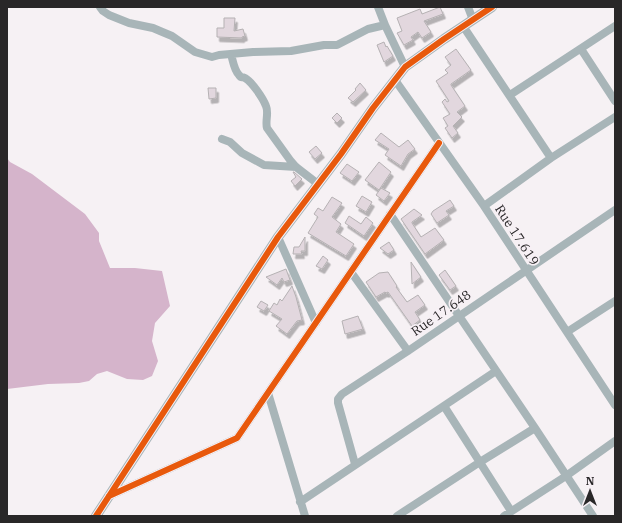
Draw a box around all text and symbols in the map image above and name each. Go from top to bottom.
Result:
street label: Rue 17.619 [491,201,543,269]
street label: Rue 17.648 [408,286,474,340]
north arrow [570,471,610,511]
text: N [586,474,595,488]

